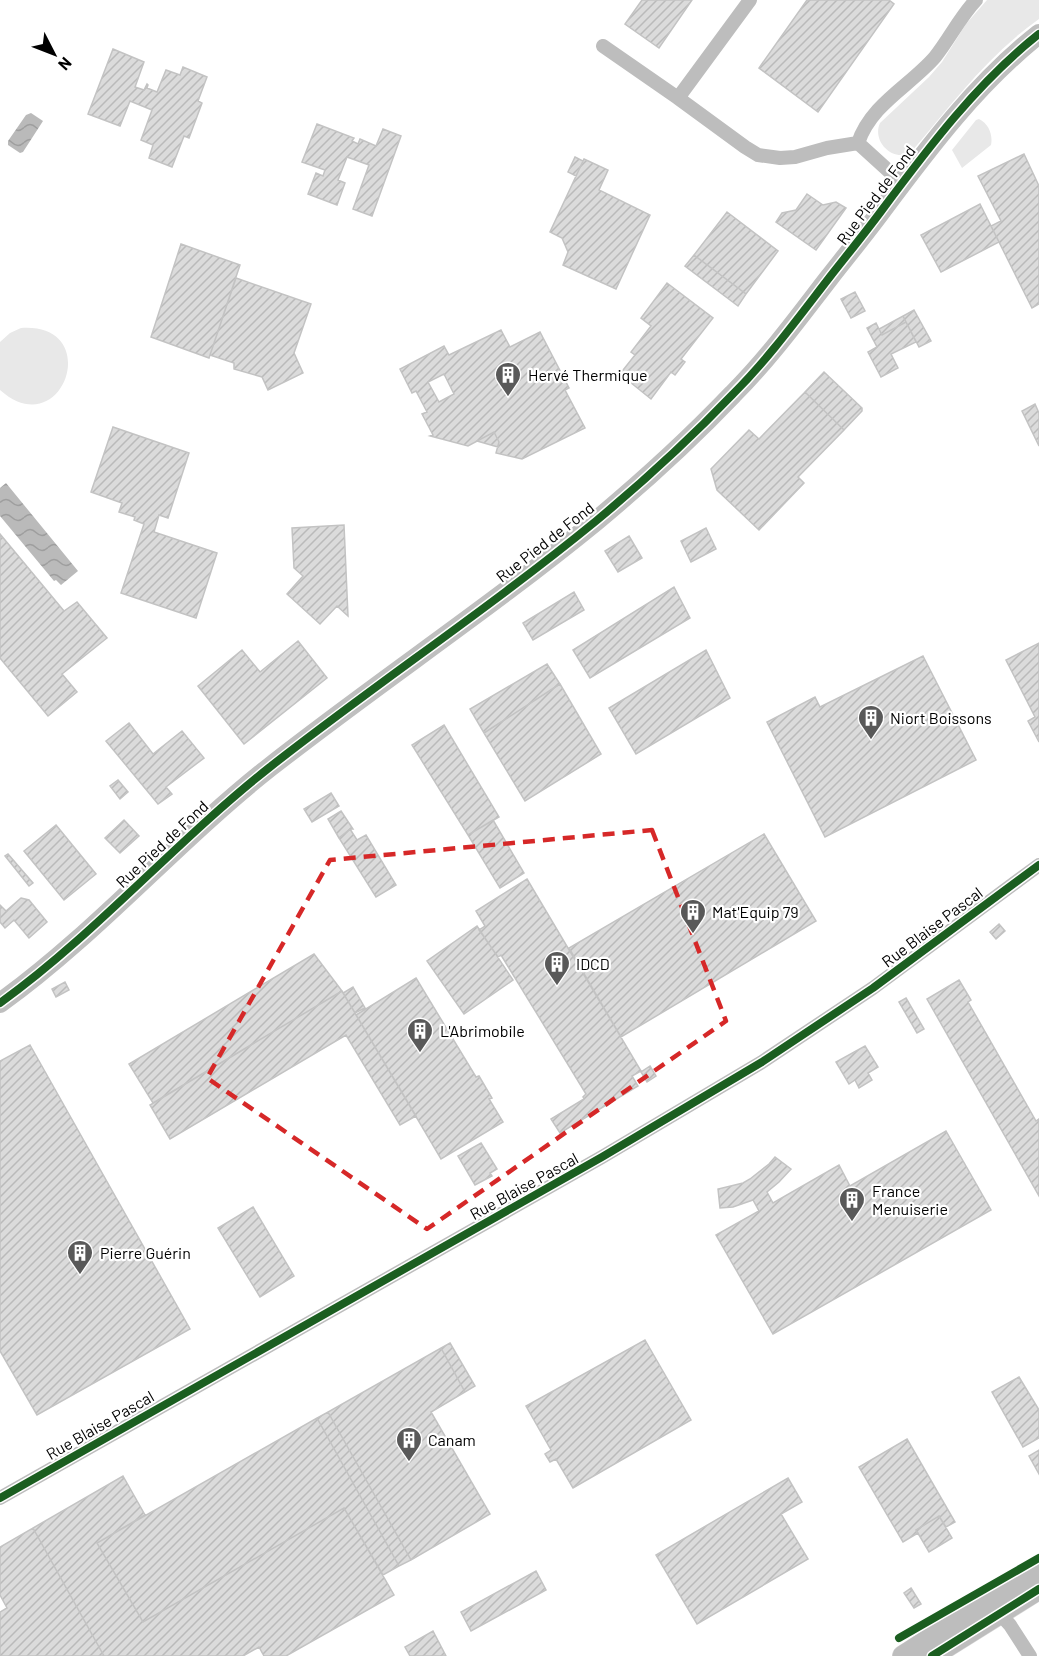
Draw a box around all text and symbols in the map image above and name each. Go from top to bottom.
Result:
north arrow [24,24,84,84]
text: N [55,54,76,75]
street label: Rue Pied de Fond [832,141,919,248]
building icon: Hervé Thermique [493,360,523,398]
place label: Hervé Thermique [528,365,648,384]
street label: Rue Pied de Fond [492,497,597,586]
building icon: Niort Boissons [856,703,886,741]
place label: Niort Boissons [890,708,992,727]
street label: Rue Pied de Fond [112,796,212,891]
street label: Rue Blaise Pascal [878,883,986,971]
building icon: Mat'Equip 79 [678,897,708,935]
place label: Mat'Equip 79 [712,902,799,921]
building icon: IDCD [542,949,572,987]
place label: IDCD [576,954,610,973]
building icon: L'Abrimobile [405,1016,435,1054]
place label: L'Abrimobile [440,1021,525,1040]
street label: Rue Blaise Pascal [466,1148,581,1223]
place label: France Menuiserie [872,1181,948,1218]
building icon: France Menuiserie [837,1185,867,1223]
building icon: Pierre Guérin [65,1238,95,1276]
place label: Pierre Guérin [100,1243,191,1262]
street label: Rue Blaise Pascal [43,1386,157,1463]
building icon: Canam [394,1425,424,1463]
place label: Canam [428,1430,476,1449]

